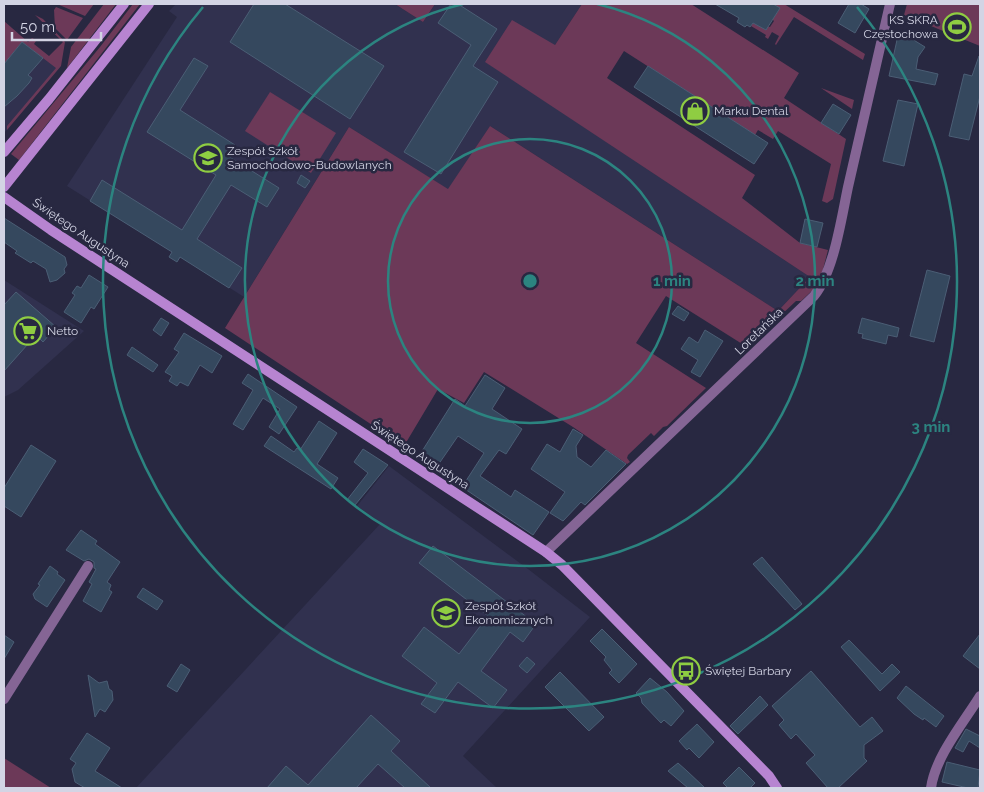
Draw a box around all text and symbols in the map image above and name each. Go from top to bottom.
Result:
scale bar [12,10,101,42]
sports icon: KS SKRA Częstochowa [942,12,972,42]
place label: KS SKRA Częstochowa [863,13,938,41]
text: 50 m [20,18,55,36]
shop icon: Marku Dental [680,96,710,126]
place label: Marku Dental [714,104,789,118]
school or university icon: Zespół Szkół Samochodowo-Budowlanych [193,143,223,173]
place label: Zespół Szkół Samochodowo-Budowlanych [227,144,392,172]
street label: Świętego Augustyna [30,195,132,271]
centre of rings [521,272,539,290]
text: 1 min [653,272,691,290]
text: 2 min [796,272,834,290]
street label: Loretańska [732,305,786,357]
supermarket icon: Netto [13,316,43,346]
place label: Netto [47,324,78,338]
street label: Świętego Augustyna [368,418,472,492]
text: 3 min [912,418,950,436]
school or university icon: Zespół Szkół Ekonomicznych [431,598,461,628]
place label: Zespół Szkół Ekonomicznych [465,599,553,627]
bus stop icon: Świętej Barbary [671,656,701,686]
place label: Świętej Barbary [705,664,792,678]

